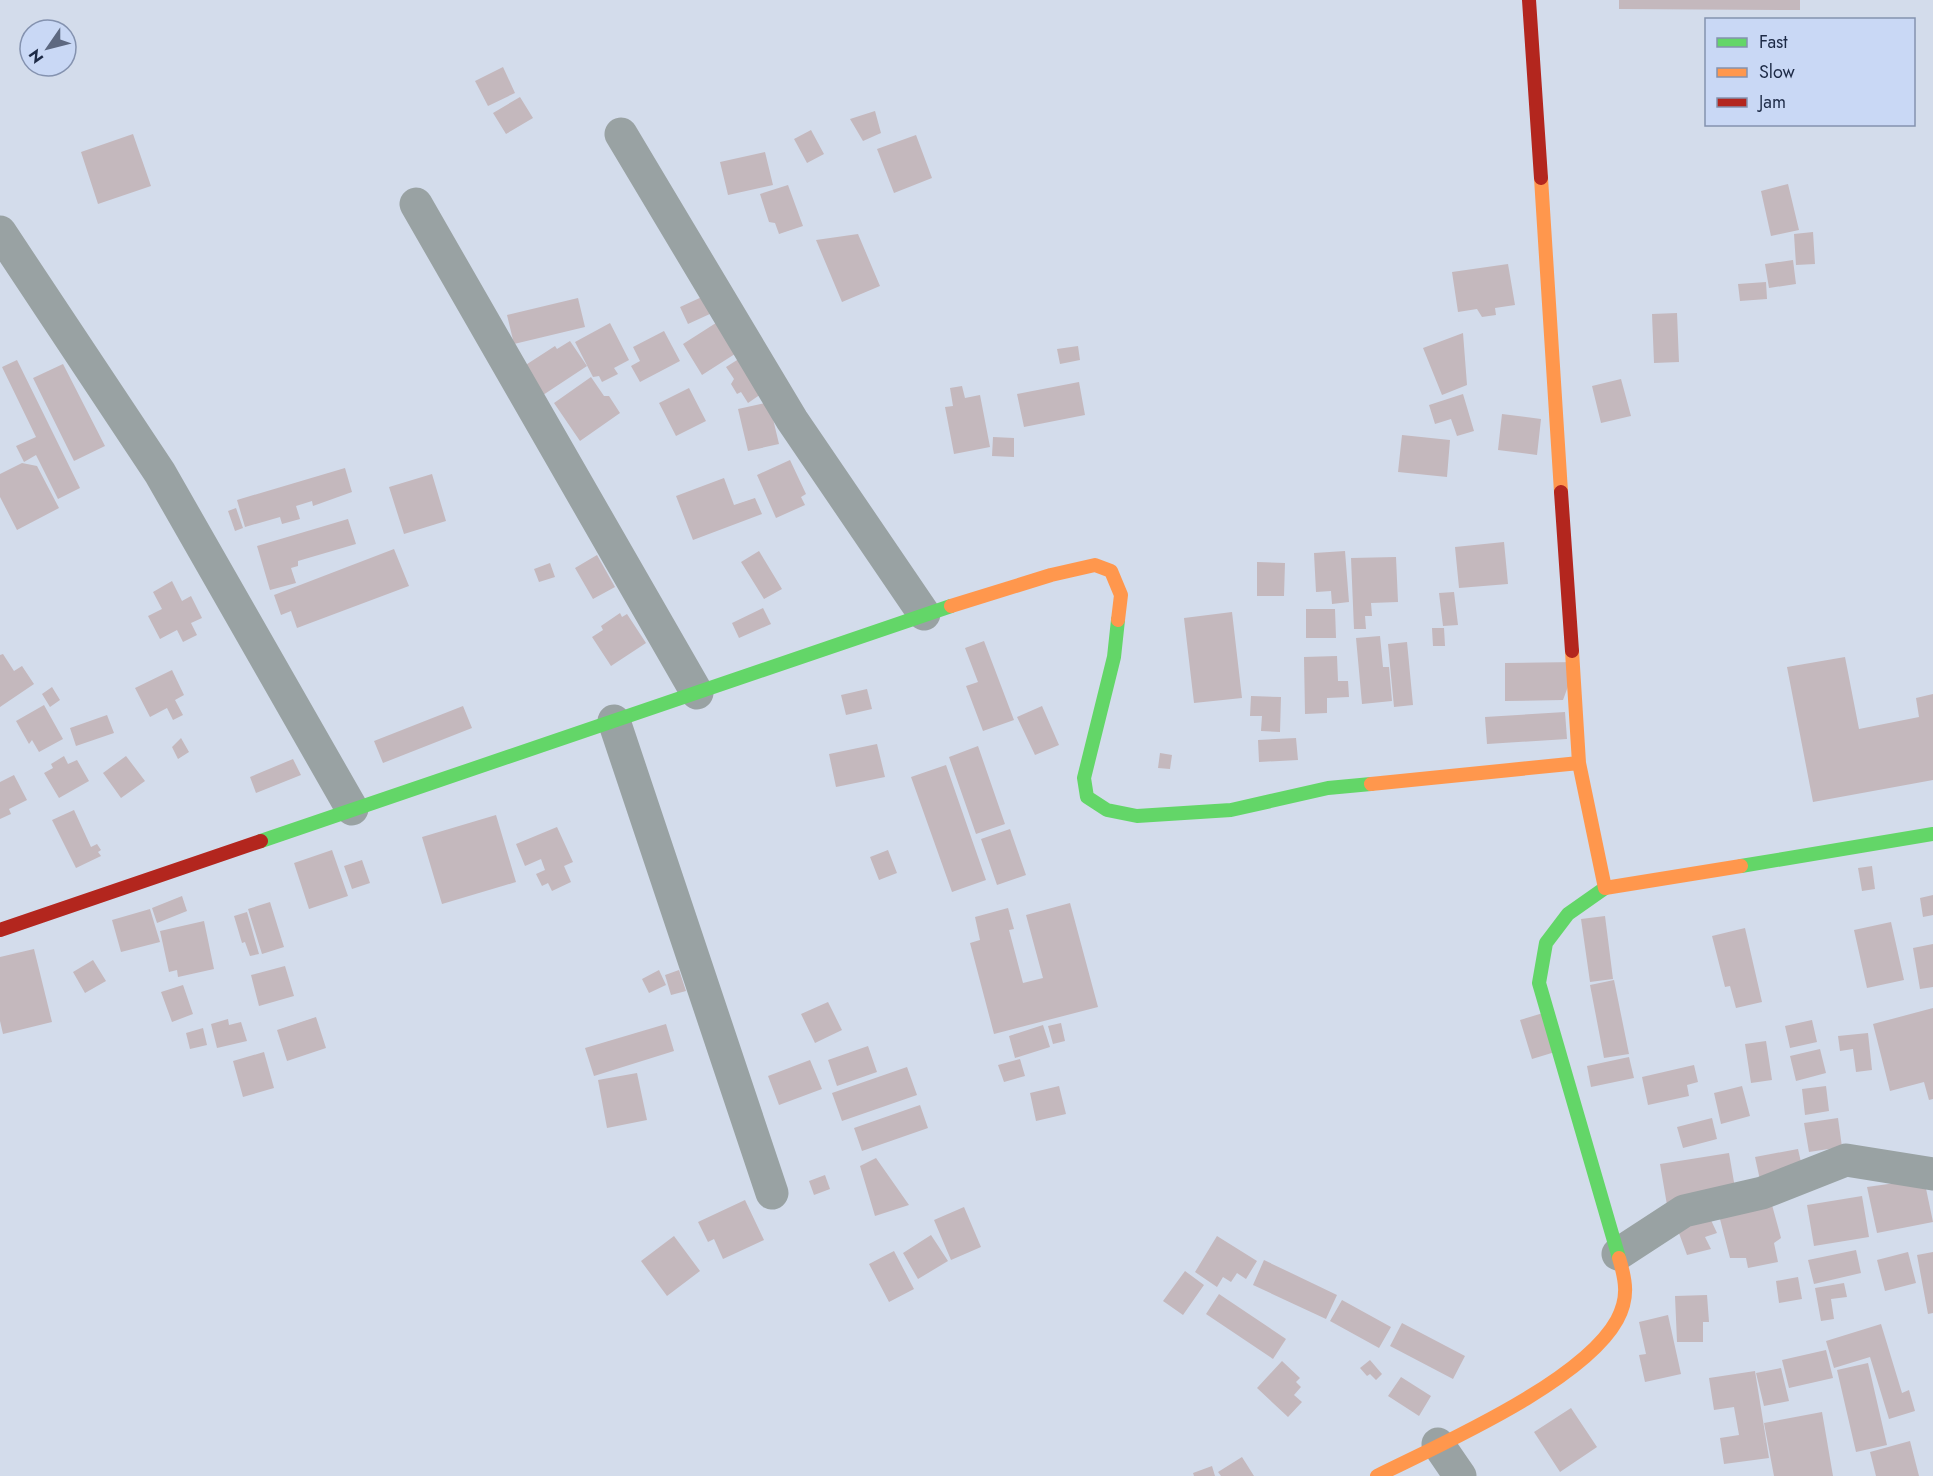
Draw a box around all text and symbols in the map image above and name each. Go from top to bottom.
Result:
north arrow [18,18,78,78]
legend [1705,18,1915,126]
text: Fast [1759,29,1788,55]
text: N [23,45,49,68]
text: Slow [1759,59,1796,85]
text: Jam [1757,89,1786,115]

